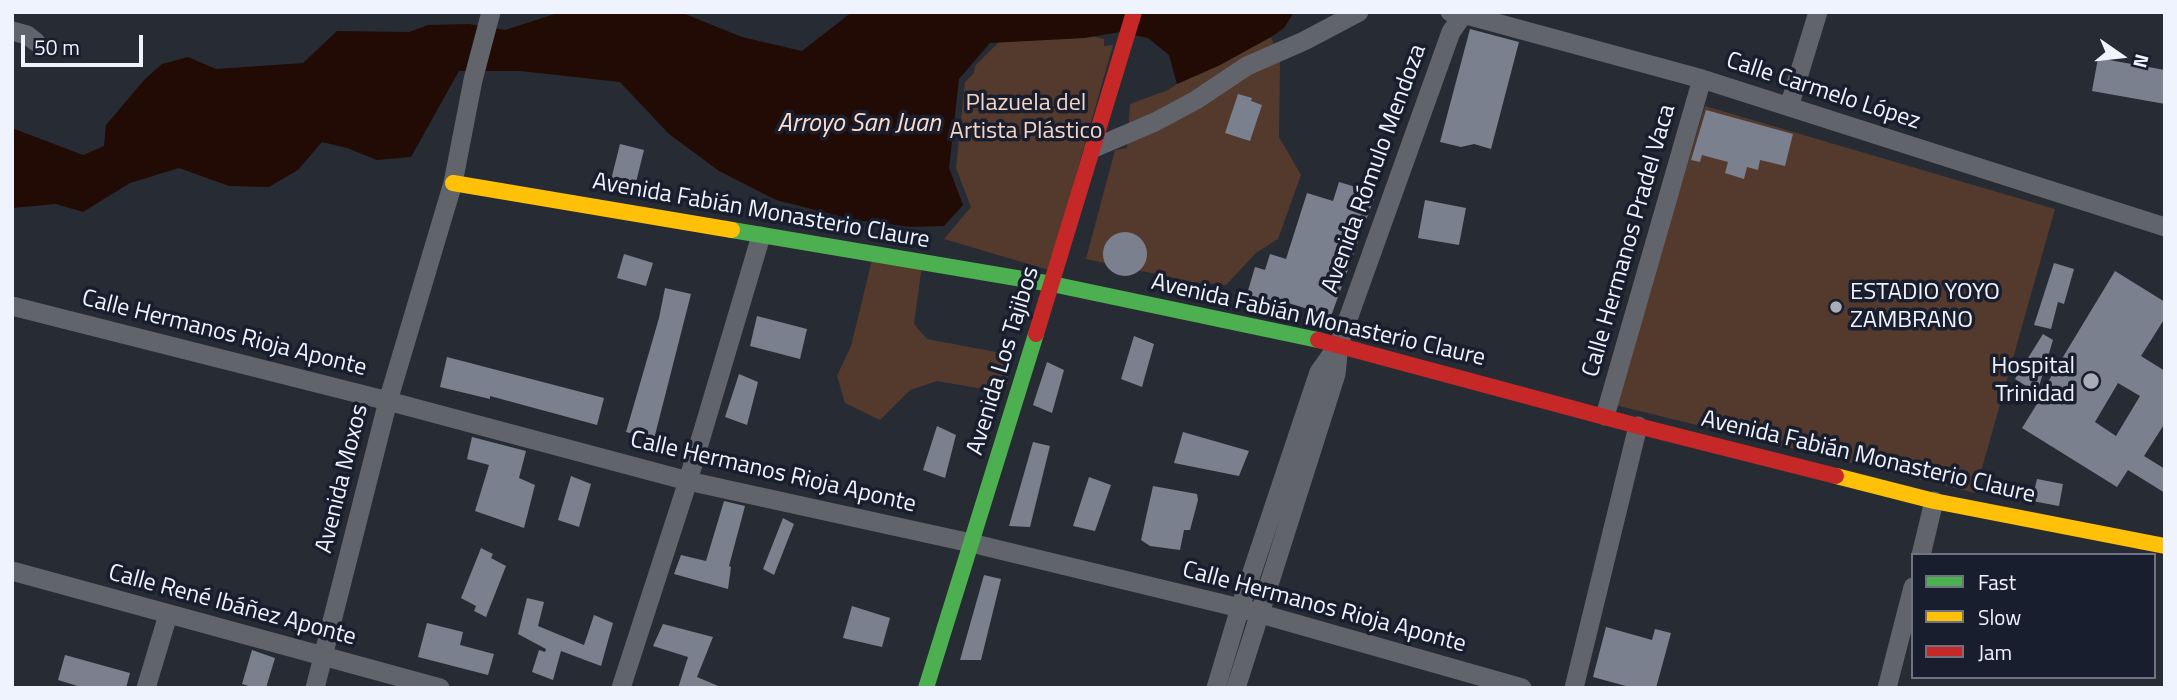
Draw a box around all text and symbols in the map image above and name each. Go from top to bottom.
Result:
scale bar [24,21,147,65]
north arrow [2086,21,2156,91]
text: 50 m [34,31,80,63]
street label: Avenida Rómulo Mendoza [1317,41,1433,297]
street label: Calle Carmelo López [1722,47,1924,137]
text: N [2126,51,2158,71]
park label: Plazuela del Artista Plástico [950,90,1102,146]
street label: Calle Hermanos Pradel Vaca [1577,101,1683,381]
water label: Arroyo San Juan [777,109,941,141]
street label: Avenida Fabián Monasterio Claure [590,168,932,256]
street label: Avenida Los Tajibos [962,263,1046,459]
street label: Avenida Fabián Monasterio Claure [1148,269,1488,373]
place label: ESTADIO YOYO ZAMBRANO [1850,279,2000,335]
street label: Calle Hermanos Rioja Aponte [79,285,369,383]
marker: ESTADIO YOYO ZAMBRANO [1828,299,1844,315]
place label: Hospital Trinidad [1991,353,2075,409]
marker: Hospital Trinidad [2081,371,2101,391]
street label: Avenida Moxos [311,402,375,556]
street label: Avenida Fabián Monasterio Claure [1698,406,2038,510]
street label: Calle Hermanos Rioja Aponte [627,426,919,520]
legend [1911,553,2156,679]
street label: Calle Hermanos Rioja Aponte [1179,556,1469,660]
street label: Calle René Ibáñez Aponte [105,559,359,653]
text: Fast [1978,566,2016,598]
text: Slow [1978,601,2021,633]
text: Jam [1978,636,2012,668]

